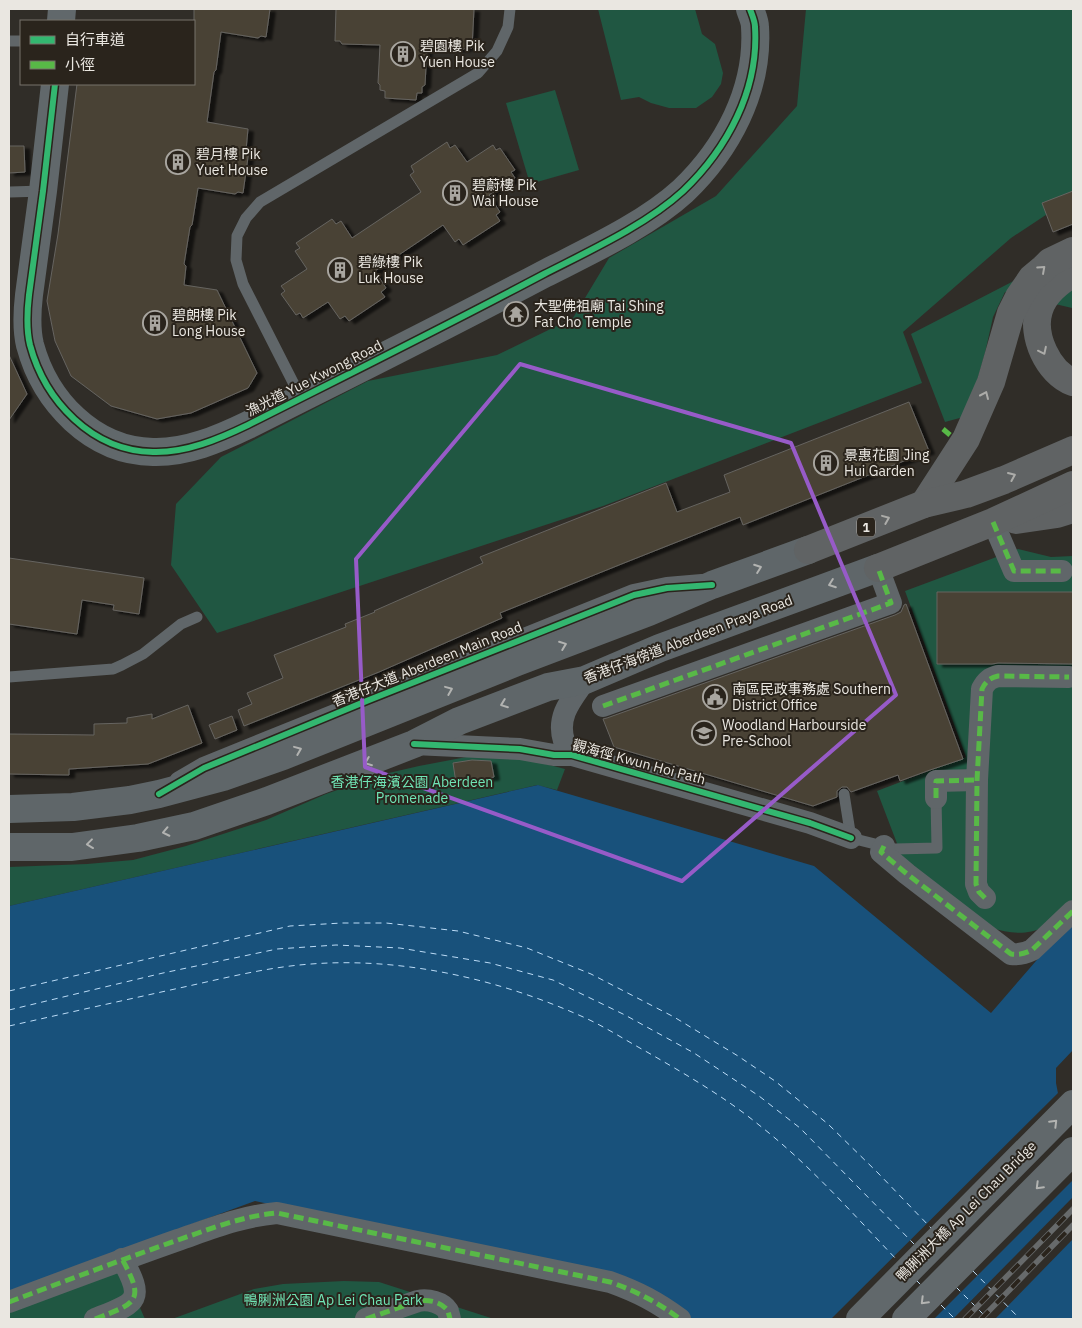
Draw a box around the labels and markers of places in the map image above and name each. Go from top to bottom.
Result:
place label: 碧園樓 Pik Yuen House [420,37,495,71]
building icon: 碧園樓 Pik Yuen House [390,41,416,67]
place label: 碧月樓 Pik Yuet House [196,145,268,179]
building icon: 碧月樓 Pik Yuet House [165,149,191,175]
place label: 碧蔚樓 Pik Wai House [472,176,539,210]
building icon: 碧蔚樓 Pik Wai House [442,180,468,206]
place label: 碧綠樓 Pik Luk House [358,253,424,287]
building icon: 碧綠樓 Pik Luk House [327,257,353,283]
place label: 大聖佛祖廟 Tai Shing Fat Cho Temple [534,297,664,331]
temple icon: 大聖佛祖廟 Tai Shing Fat Cho Temple [503,301,529,327]
place label: 碧朗樓 Pik Long House [172,306,246,340]
building icon: 碧朗樓 Pik Long House [142,310,168,336]
place label: 景惠花園 Jing Hui Garden [844,446,930,480]
building icon: 景惠花園 Jing Hui Garden [813,450,839,476]
place label: 南區民政事務處 Southern District Office [732,680,891,714]
public building icon: 南區民政事務處 Southern District Office [702,684,728,710]
place label: Woodland Harbourside Pre-School [722,716,867,750]
school or university icon: Woodland Harbourside Pre-School [691,720,717,746]

